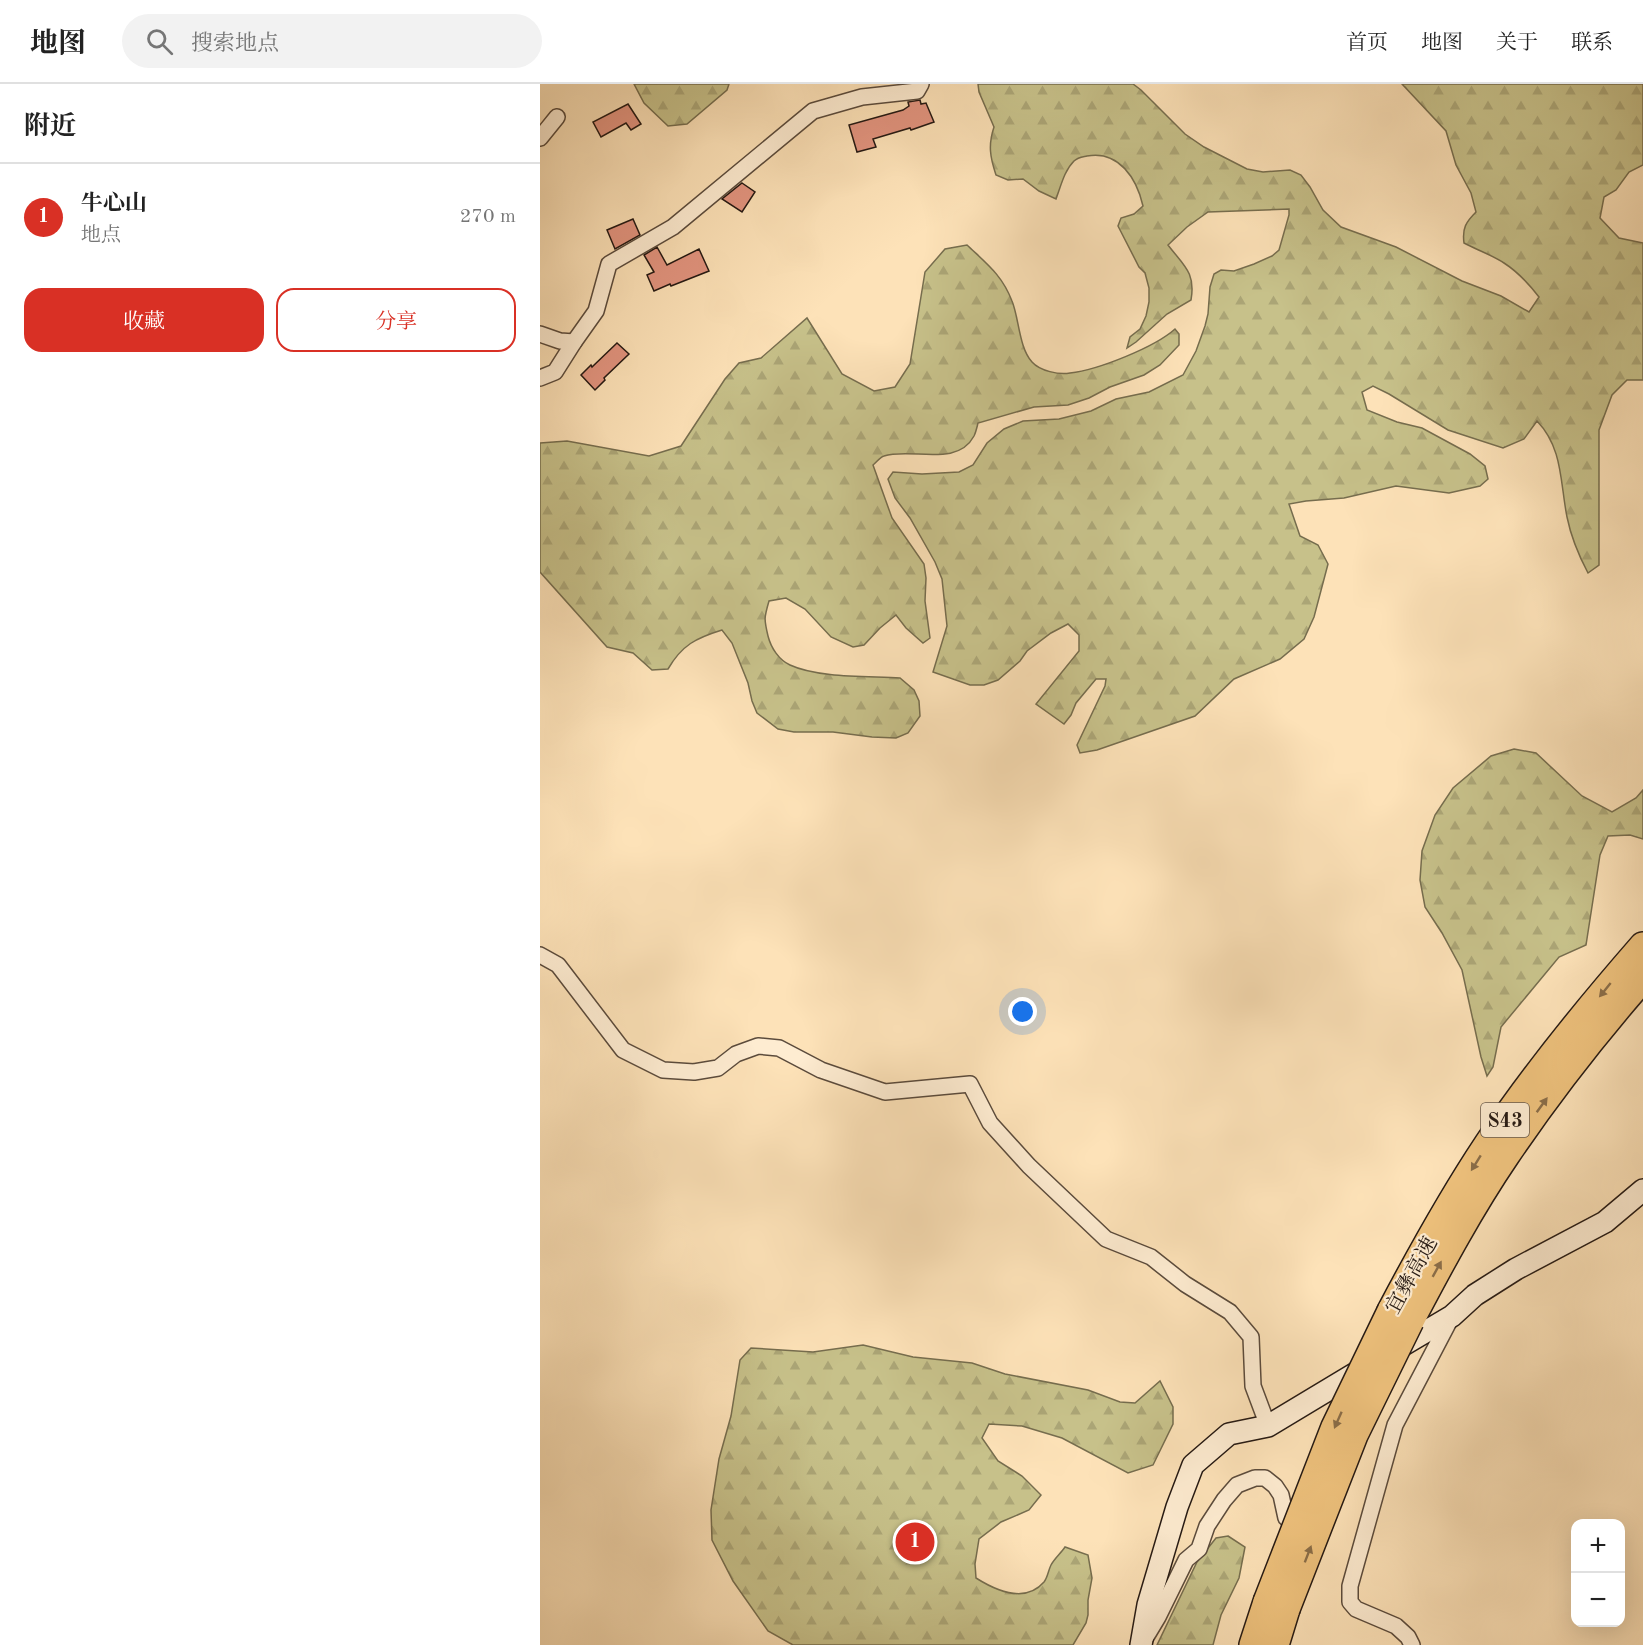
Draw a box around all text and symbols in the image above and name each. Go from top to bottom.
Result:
search box [122,14,542,68]
icon: search [143,25,176,58]
text: 地图 [30,31,86,59]
text: 搜索地点 [191,33,279,55]
text: 首页 [1346,33,1388,54]
text: 地图 [1421,33,1463,54]
text: 关于 [1496,33,1538,54]
text: 联系 [1571,33,1613,54]
text: 附近 [24,114,76,140]
text: 牛心山 [81,193,147,215]
text: 1 [38,207,49,227]
text: 270 m [460,207,516,227]
text: 地点 [81,226,121,246]
button: 收藏 [24,288,264,352]
button: 分享 [276,288,516,352]
one-way arrow [1599,982,1612,997]
your location [1008,997,1037,1026]
one-way arrow [1536,1097,1548,1113]
road number: S43 [1481,1103,1529,1137]
one-way arrow [1470,1155,1481,1172]
street label: 宜彝高速 [1381,1233,1442,1318]
one-way arrow [1432,1260,1442,1277]
one-way arrow [1334,1412,1343,1429]
map controls [1571,1519,1625,1627]
button: + [1571,1519,1625,1573]
pin: 1 [896,1520,934,1564]
one-way arrow [1304,1545,1313,1563]
button: − [1571,1573,1625,1627]

